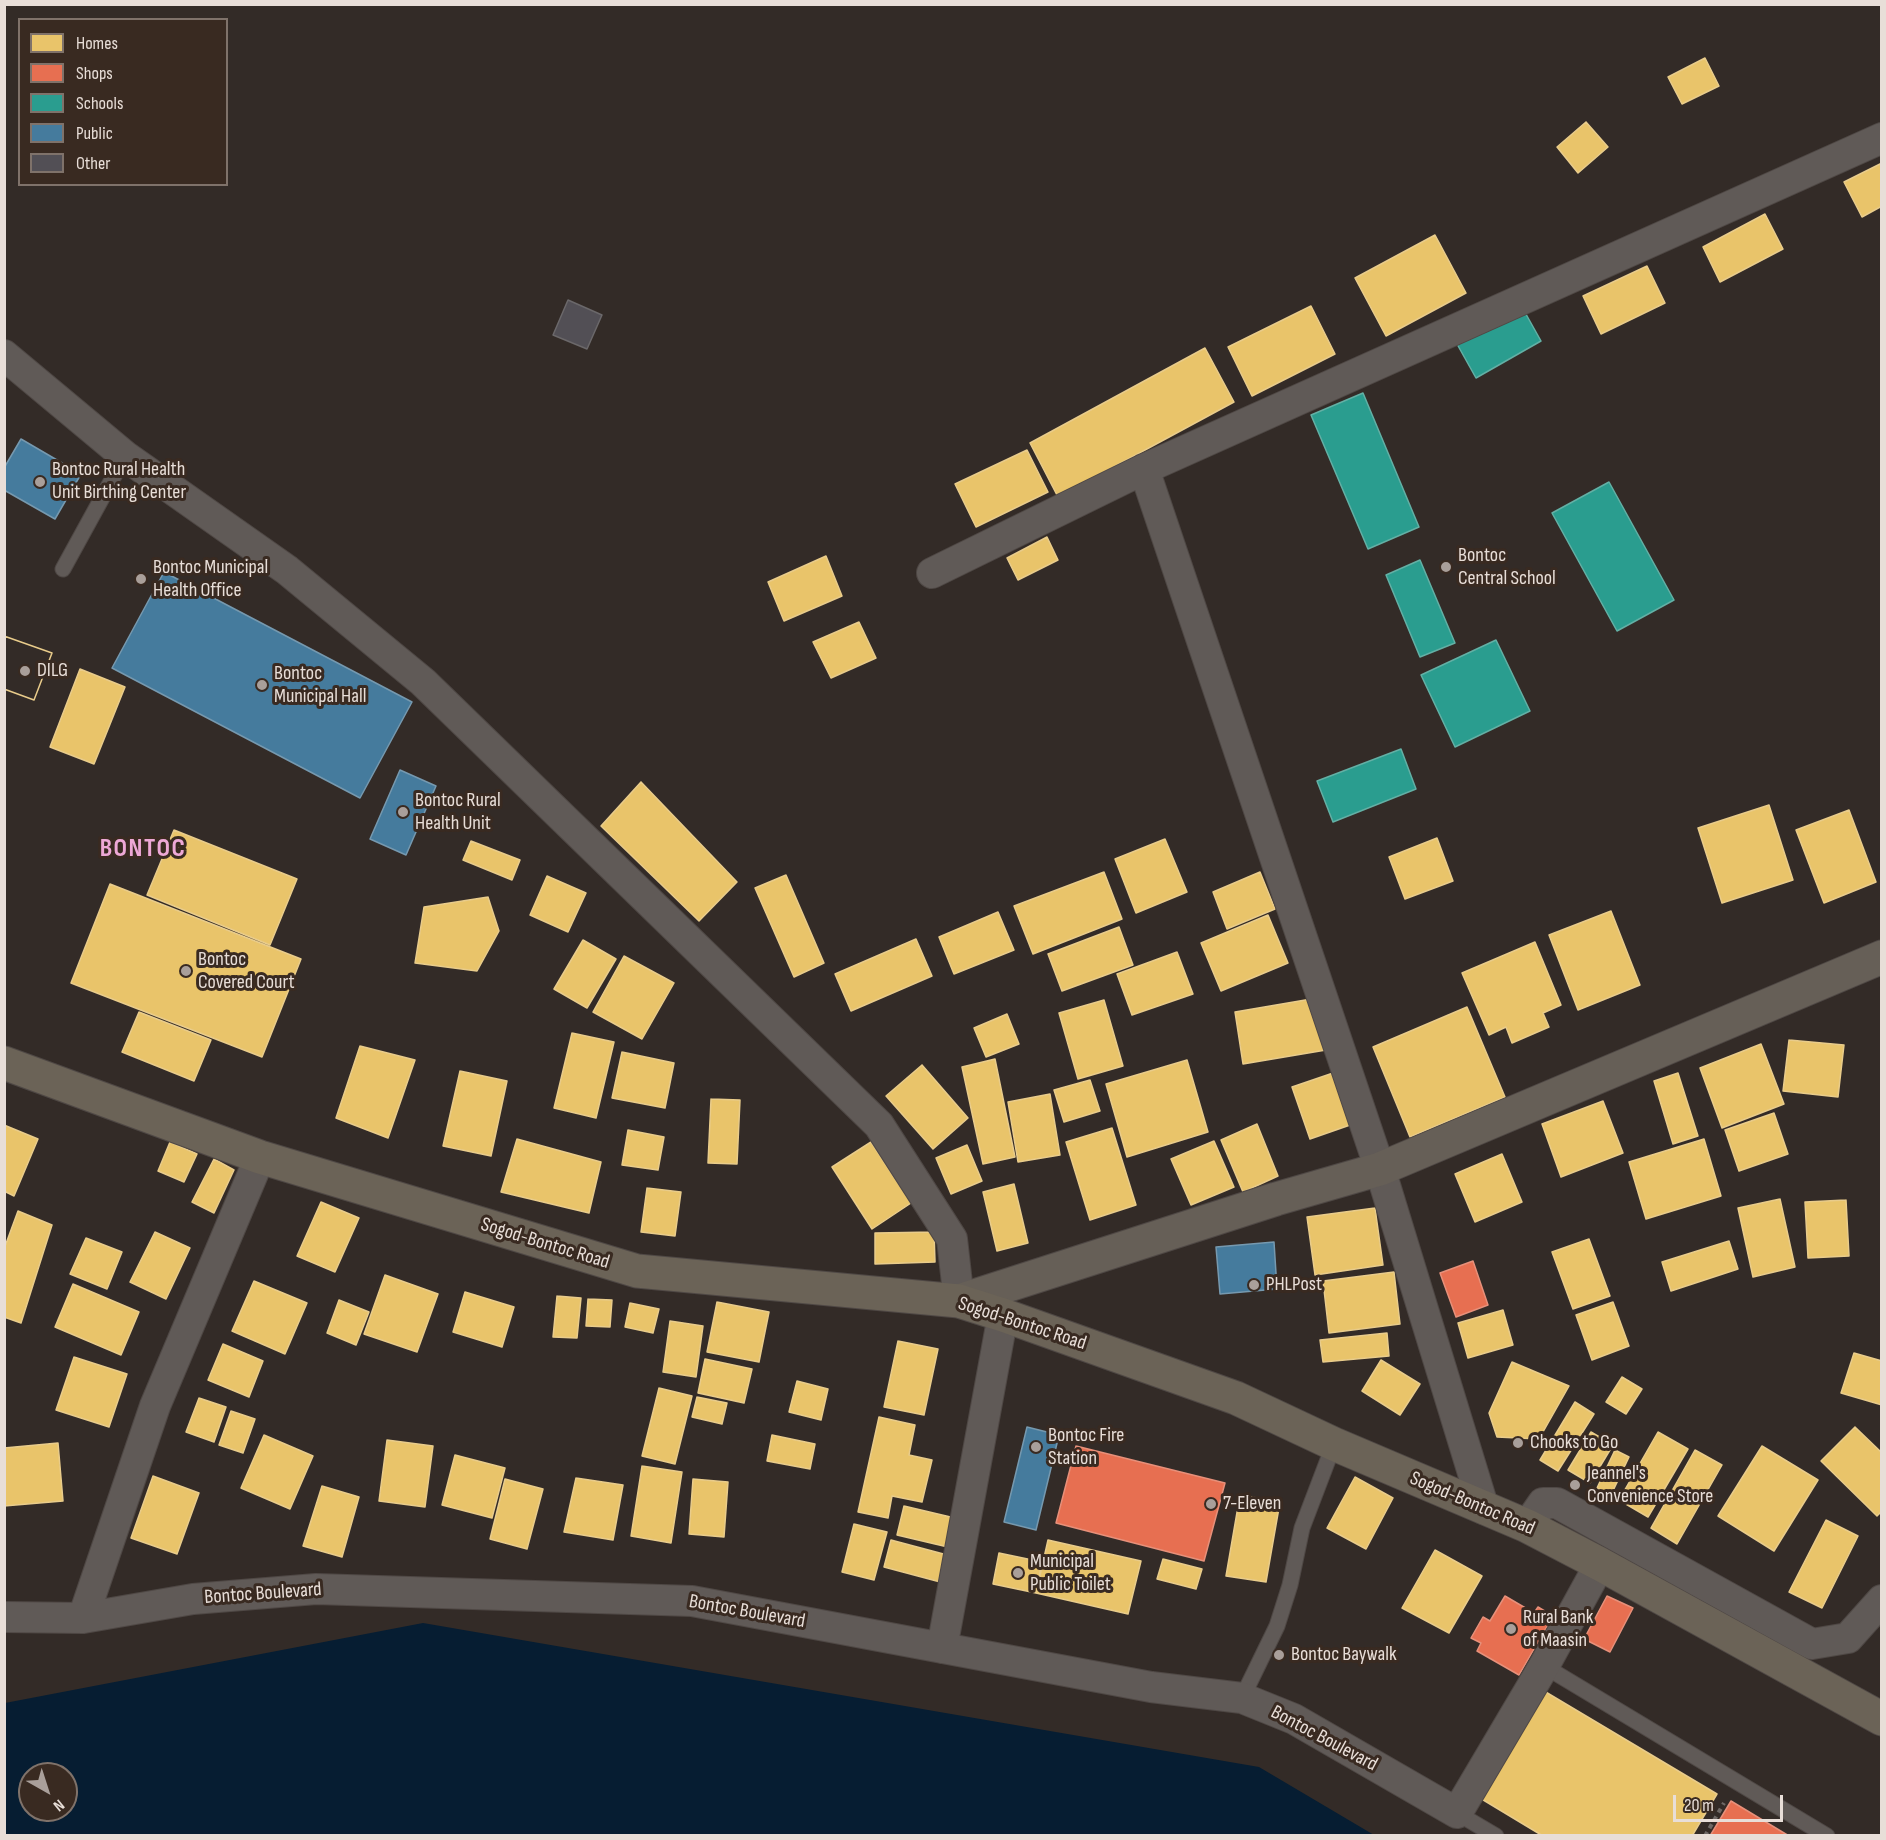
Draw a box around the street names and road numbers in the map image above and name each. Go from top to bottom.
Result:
street label: Sogod-Bontoc Road [478,1213,612,1275]
street label: Sogod-Bontoc Road [955,1292,1089,1356]
street label: Sogod-Bontoc Road [1406,1467,1538,1541]
street label: Bontoc Boulevard [204,1578,322,1610]
street label: Bontoc Boulevard [687,1590,807,1634]
street label: Bontoc Boulevard [1267,1701,1381,1777]

